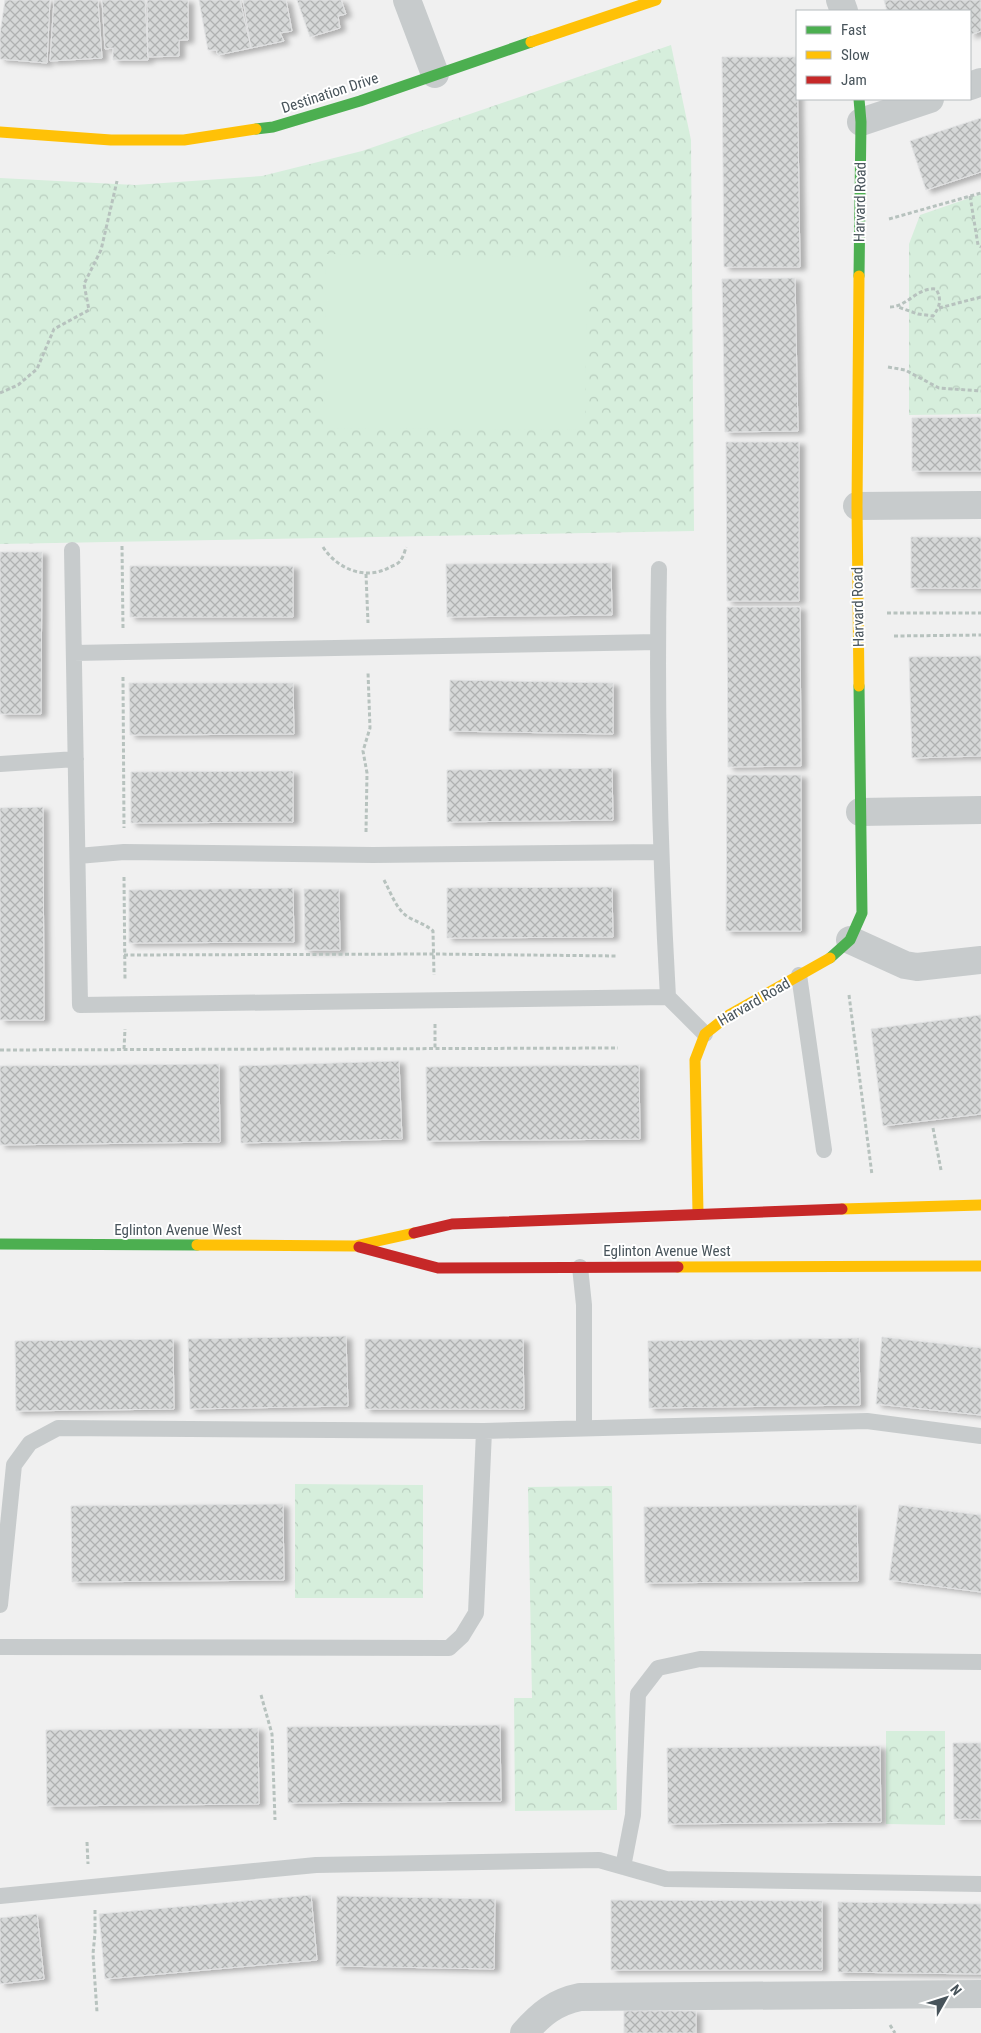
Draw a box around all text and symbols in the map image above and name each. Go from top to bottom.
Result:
legend [796,10,971,100]
text: Fast [841,21,866,39]
text: Slow [841,46,870,64]
street label: Destination Drive [279,69,381,117]
text: Jam [841,71,867,89]
street label: Harvard Road [850,162,870,242]
street label: Harvard Road [848,567,868,647]
street label: Harvard Road [715,974,793,1030]
street label: Eglinton Avenue West [114,1221,242,1239]
street label: Eglinton Avenue West [603,1242,731,1260]
north arrow [921,1973,971,2023]
text: N [947,1981,965,1998]

